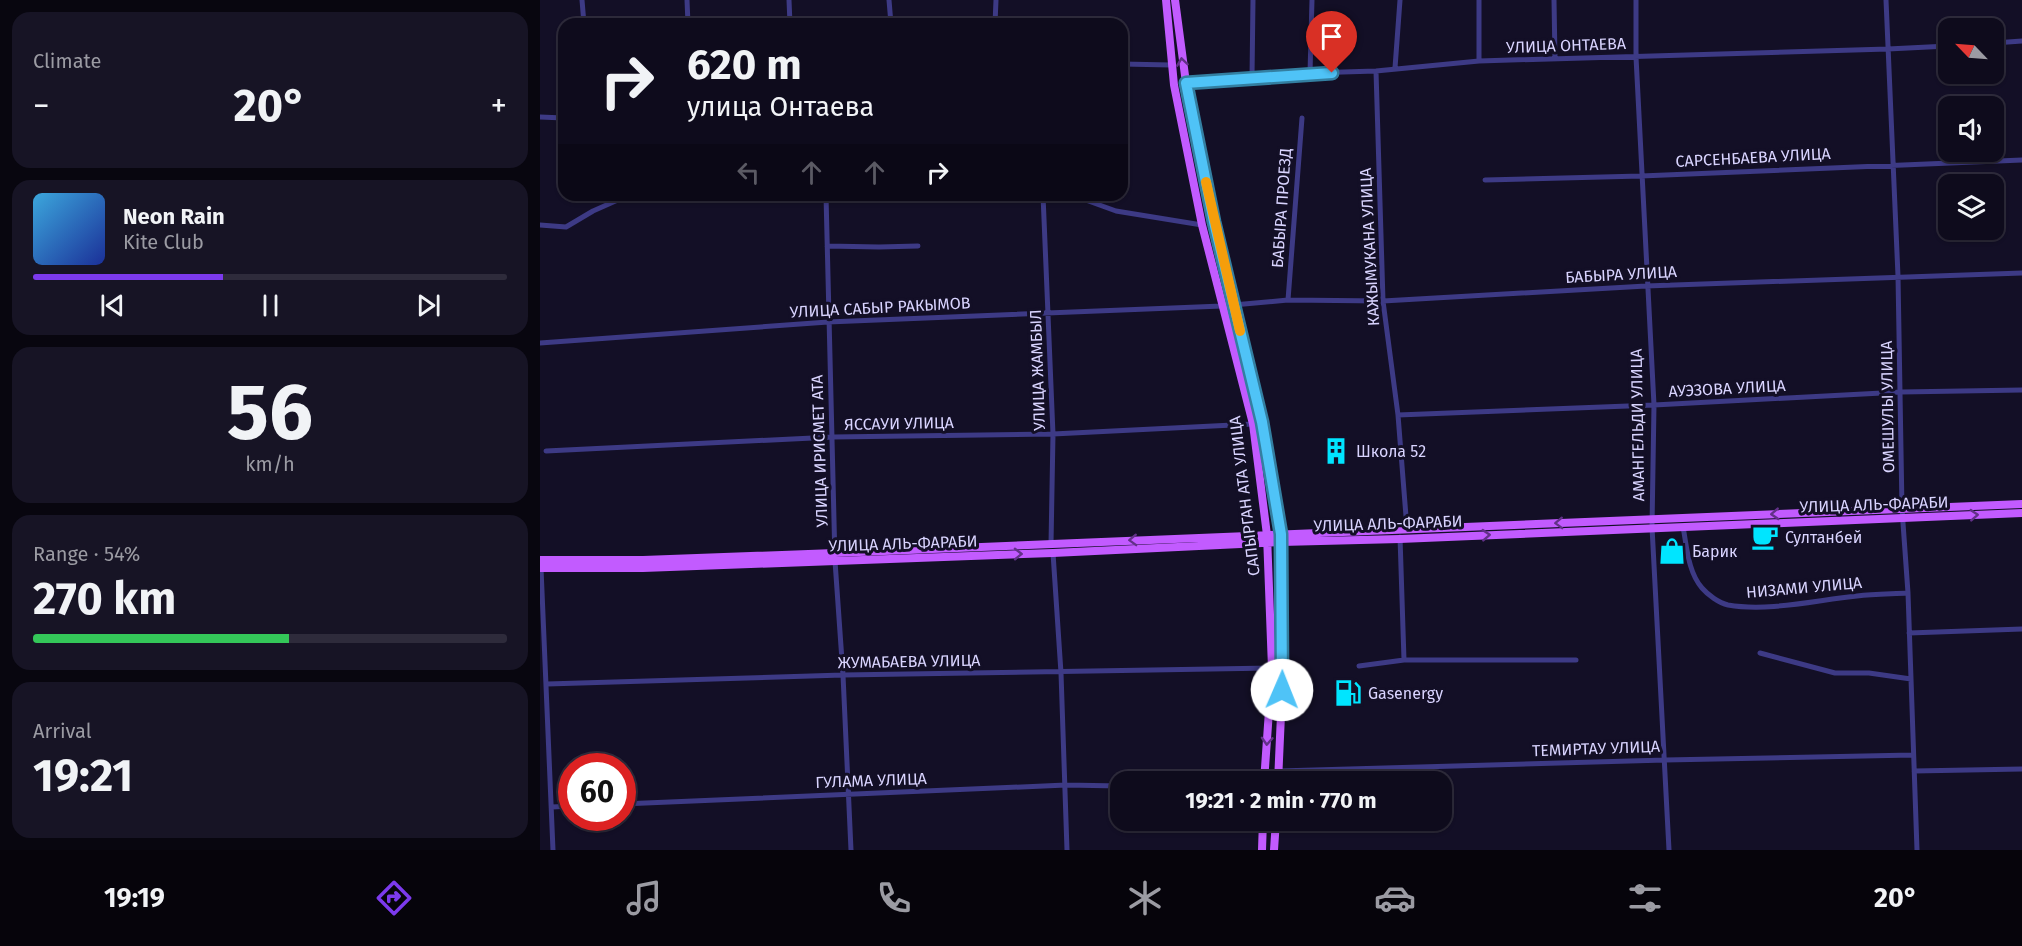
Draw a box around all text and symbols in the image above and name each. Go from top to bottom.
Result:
pin [1306,11,1357,73]
north arrow [1938,18,2004,84]
map controls [1938,18,2004,240]
icon: arrive [1315,20,1348,53]
street label: УЛИЦА ОНТАЕВА [1506,34,1627,57]
text: 620 m [687,40,802,90]
icon: right [588,42,666,120]
text: Climate [33,49,101,73]
one-way arrow [1177,57,1189,66]
text: 20° [233,79,307,133]
text: − [33,86,50,126]
text: + [491,86,507,126]
text: улица Онтаева [687,91,874,123]
button: sound [1938,96,2004,162]
street label: САРСЕНБАЕВА УЛИЦА [1675,144,1832,171]
street label: БАБЫРА ПРОЕЗД [1268,147,1295,269]
icon: left [732,156,765,189]
icon: ahead [795,156,828,189]
icon: ahead [858,156,891,189]
icon: right [921,156,954,189]
street label: КАЖЫМУКАНА УЛИЦА [1356,167,1383,327]
button: layers [1938,174,2004,240]
text: Neon Rain [123,203,225,230]
text: Kite Club [123,230,204,254]
street label: БАБЫРА УЛИЦА [1565,262,1678,287]
icon: previous [96,289,129,322]
icon: pause [254,289,287,322]
icon: next [412,289,445,322]
street label: УЛИЦА САБЫР РАКЫМОВ [789,293,971,322]
street label: УЛИЦА ЖАМБЫЛ [1026,309,1049,431]
street label: ОМЕШУЛЫ УЛИЦА [1877,340,1898,473]
street label: АМАНГЕЛЬДИ УЛИЦА [1627,348,1648,501]
text: 56 [227,366,313,460]
street label: УЛИЦА ИРИСМЕТ АТА [807,374,832,527]
street label: АУЭЗОВА УЛИЦА [1668,376,1787,401]
street label: ЯССАУИ УЛИЦА [844,413,955,434]
street label: САПЫРГАН АТА УЛИЦА [1225,414,1264,577]
building icon: Школа 52 [1321,436,1351,466]
place label: Школа 52 [1356,442,1426,461]
text: km/h [245,452,295,476]
street label: УЛИЦА АЛЬ-ФАРАБИ [1799,492,1949,517]
one-way arrow [1770,508,1779,521]
one-way arrow [1970,508,1979,521]
street label: УЛИЦА АЛЬ-ФАРАБИ [1313,511,1463,536]
one-way arrow [1554,516,1563,529]
cafe icon: Султанбей [1750,522,1780,552]
one-way arrow [1481,528,1490,541]
place label: Султанбей [1785,528,1862,547]
street label: УЛИЦА АЛЬ-ФАРАБИ [828,531,978,556]
one-way arrow [1129,534,1138,547]
shop icon: Барик [1657,536,1687,566]
text: Range · 54% [33,542,140,566]
place label: Барик [1692,542,1738,561]
one-way arrow [1014,548,1023,560]
text: 270 km [33,572,176,626]
street label: НИЗАМИ УЛИЦА [1745,573,1864,602]
street label: ЖУМАБАЕВА УЛИЦА [838,651,981,672]
position arrow [1250,658,1314,722]
fuel station icon: Gasenergy [1333,678,1363,708]
place label: Gasenergy [1368,684,1443,703]
text: Arrival [33,719,92,743]
one-way arrow [1261,736,1274,745]
street label: ТЕМИРТАУ УЛИЦА [1532,737,1661,760]
text: 19:21 [33,749,133,803]
speed limit sign: 60 [558,753,636,831]
street label: ГУЛАМА УЛИЦА [815,769,928,792]
text: 19:21 · 2 min · 770 m [1185,787,1377,814]
icon: directions [373,877,415,919]
icon: music [623,877,665,919]
icon: phone [873,877,915,919]
icon: climate [1124,877,1166,919]
icon: car [1374,877,1416,919]
icon: filters [1624,877,1666,919]
text: 19:19 [104,882,165,914]
text: 20° [1874,882,1918,914]

